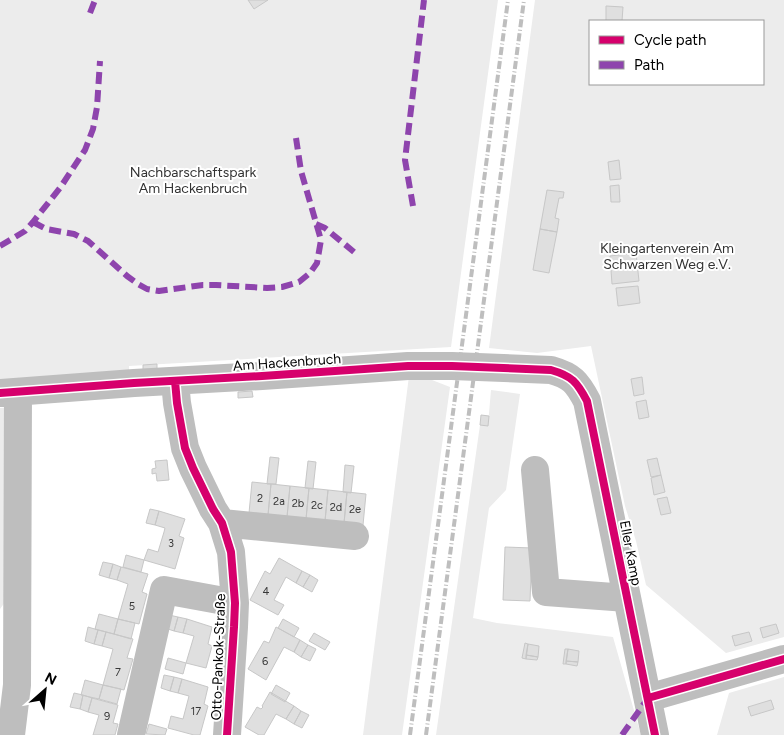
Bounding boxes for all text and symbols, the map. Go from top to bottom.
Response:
legend [589,20,764,85]
text: Cycle path [634,31,706,49]
text: Path [634,56,664,74]
park label: Nachbarschaftspark Am Hackenbruch [130,164,256,197]
park label: Kleingartenverein Am Schwarzen Weg e.V. [600,240,734,273]
street label: Am Hackenbruch [232,350,342,375]
house number: 2 [257,492,263,505]
house number: 2a [273,495,285,508]
house number: 2b [292,497,304,510]
house number: 2c [311,499,323,512]
house number: 2d [330,501,342,514]
house number: 2e [349,503,361,516]
street label: Eller Kamp [616,519,645,587]
house number: 3 [168,537,174,550]
house number: 4 [263,585,270,598]
street label: Otto-Pankok-Straße [208,593,229,721]
house number: 5 [129,600,135,613]
house number: 6 [262,655,268,668]
north arrow [20,665,70,715]
house number: 7 [115,666,121,679]
text: N [42,669,59,689]
house number: 17 [191,705,201,718]
house number: 9 [104,710,110,723]

